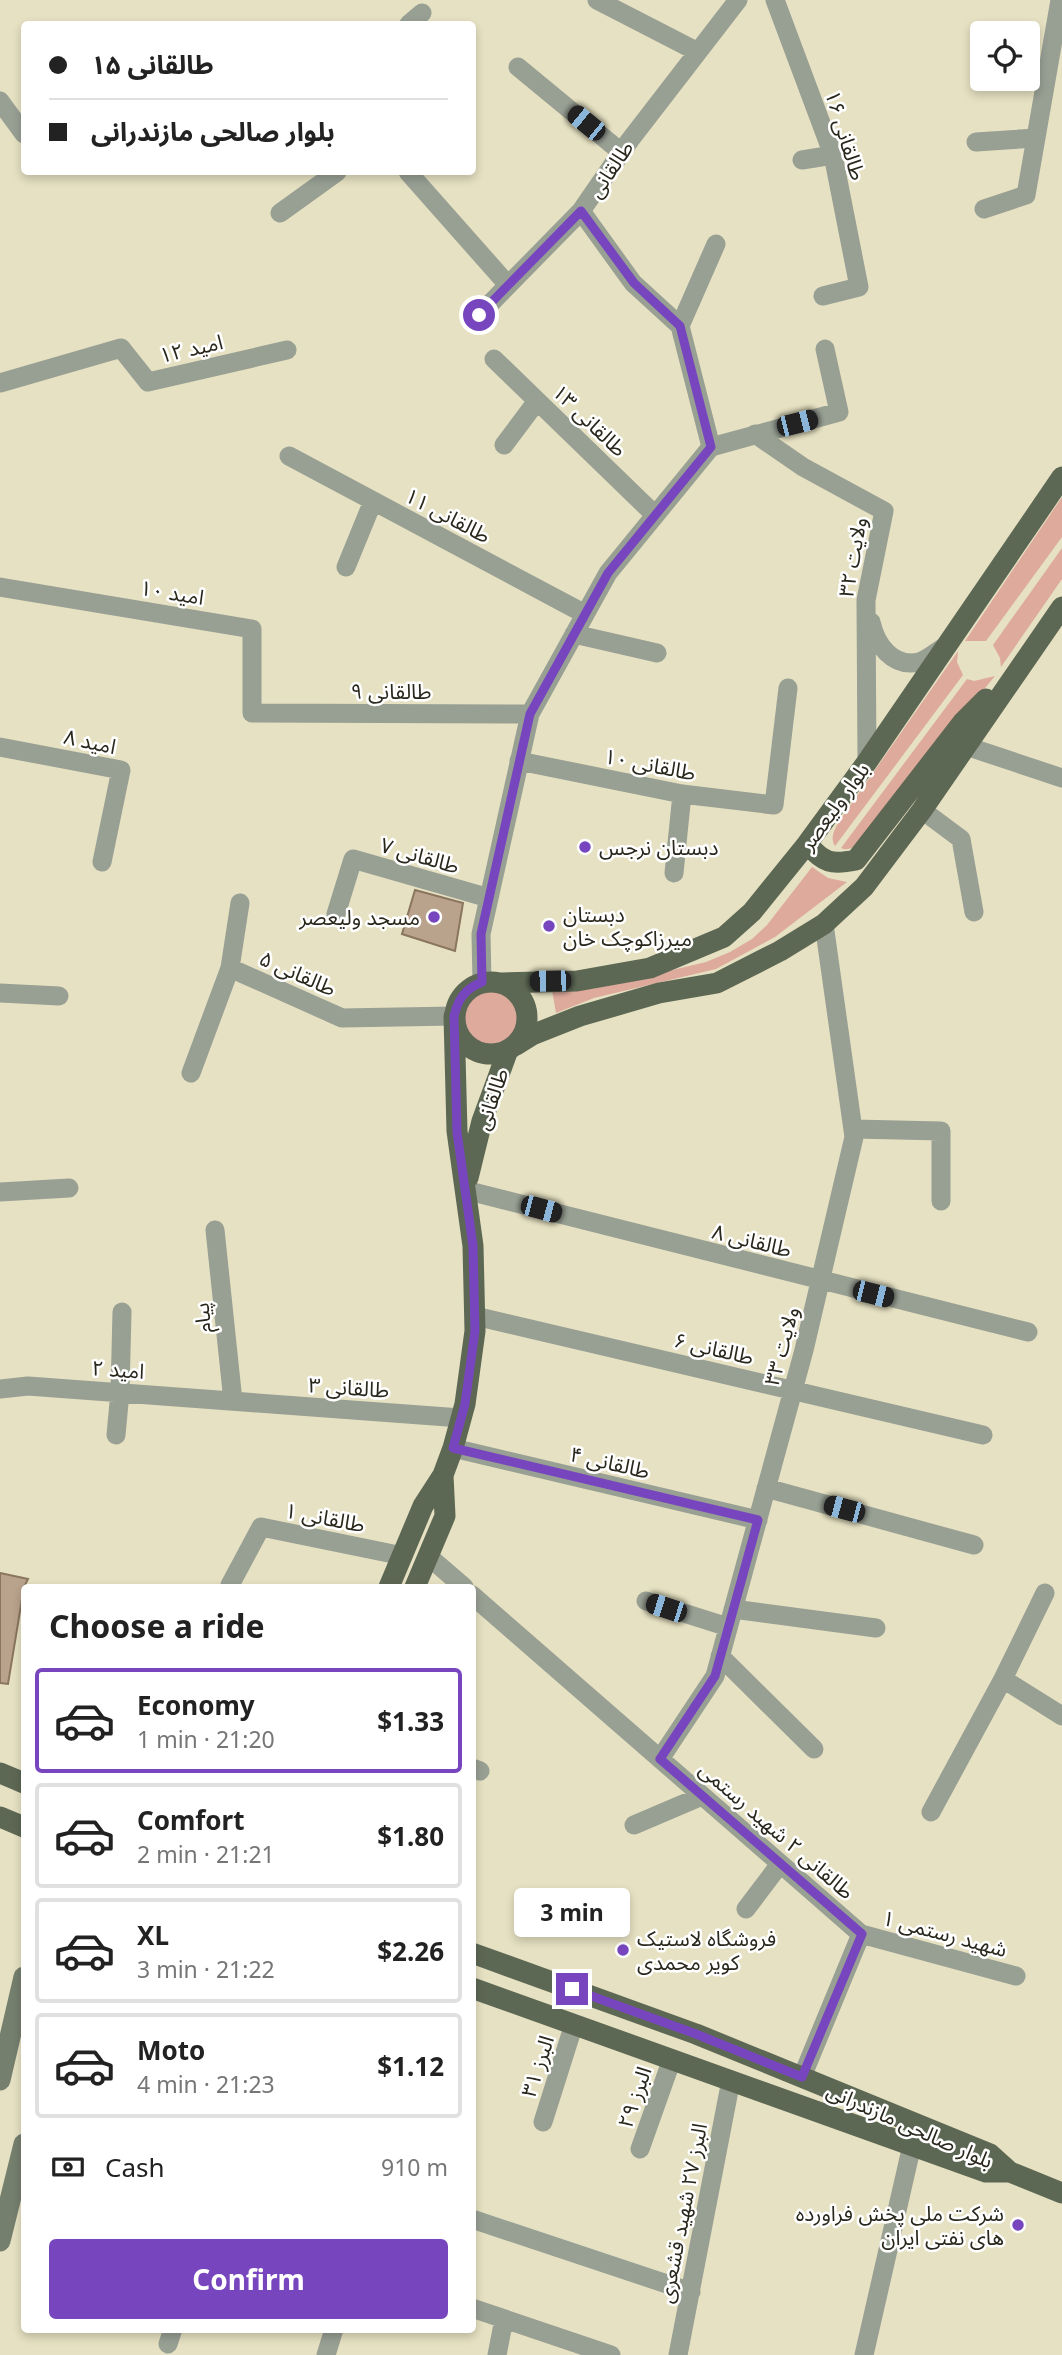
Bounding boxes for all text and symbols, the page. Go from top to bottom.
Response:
map controls [970,21,1040,91]
button: locate [970,21,1040,91]
text: طالقانی ۱۵ [91,46,214,82]
street label: طالقانی ۱۶ [819,86,873,184]
car [564,102,609,144]
text: بلوار صالحی مازندرانی [91,113,335,149]
street label: طالقانی [581,135,639,203]
route start [463,299,495,331]
street label: امید ۱۲ [156,327,226,369]
street label: طالقانی ۱۳ [547,378,633,462]
car [775,408,820,438]
street label: طالقانی ۱۱ [400,481,496,549]
street label: ولایت ۳۲ [831,515,873,599]
street label: امید ۱۰ [138,573,206,611]
street label: طالقانی ۹ [351,677,431,705]
street label: امید ۸ [61,722,119,760]
street label: طالقانی ۱۰ [602,741,698,787]
street label: بلوار ولیعصر [792,757,875,856]
street label: طالقانی ۷ [377,830,463,880]
place label: دبستان نرجس [599,833,718,861]
marker: دبستان نرجس [577,839,593,855]
place label: دبستان میرزاکوچک خان [563,900,692,952]
place label: مسجد ولیعصر [298,903,420,931]
marker: مسجد ولیعصر [426,909,442,925]
marker: دبستان میرزاکوچک خان [541,918,557,934]
street label: طالقانی ۵ [255,944,341,1002]
car [529,970,572,992]
street label: طالقانی [467,1064,515,1134]
car [518,1193,565,1225]
street label: طالقانی ۸ [709,1217,795,1263]
car [851,1279,896,1309]
street label: پیام [186,1301,220,1335]
street label: ولایت ٣۳ [757,1304,805,1388]
street label: طالقانی ۶ [671,1325,757,1371]
street label: امید ۲ [91,1353,145,1385]
street label: طالقانی ۳ [308,1370,390,1404]
street label: طالقانی ۴ [567,1439,653,1485]
car [821,1493,868,1525]
street label: طالقانی ۱ [283,1496,367,1538]
car [643,1592,690,1624]
text: Choose a ride [49,1604,265,1647]
text: Economy [137,1687,255,1723]
icon: car [53,1689,116,1752]
text: $1.33 [377,1703,444,1739]
text: 1 min · 21:20 [137,1723,275,1755]
street label: طالقانی ۲ شهید رستمی [694,1755,860,1905]
text: Comfort [137,1802,245,1838]
icon: car [53,1804,116,1867]
text: $1.80 [377,1818,444,1854]
text: 2 min · 21:21 [137,1838,275,1870]
callout: 3 min [514,1888,630,1937]
text: 3 min [540,1896,604,1928]
street label: شهید رستمی ۱ [880,1903,1010,1963]
text: XL [137,1917,169,1953]
icon: car [53,1919,116,1982]
place label: فروشگاه لاستیک کویر محمدی [637,1924,776,1976]
text: $2.26 [377,1933,444,1969]
marker: فروشگاه لاستیک کویر محمدی [615,1942,631,1958]
text: 3 min · 21:22 [137,1953,275,1985]
route end [556,1973,588,2005]
text: Moto [137,2032,205,2068]
street label: البرز ۳۱ [514,2032,560,2100]
icon: car [53,2034,116,2097]
text: $1.12 [377,2048,444,2084]
street label: البرز ۲۹ [610,2063,658,2131]
text: 4 min · 21:23 [137,2068,275,2100]
street label: بلوار صالحی مازندرانی [822,2076,998,2174]
street label: البرز ۲۷ شهید قشعری [651,2121,713,2305]
icon: cash [49,2148,87,2186]
text: Cash [105,2149,165,2185]
text: 910 m [381,2151,448,2183]
place label: شرکت ملی پخش فراورده های نفتی ایران [796,2199,1004,2251]
marker: شرکت ملی پخش فراورده های نفتی ایران [1010,2217,1026,2233]
button: Confirm [49,2239,448,2319]

